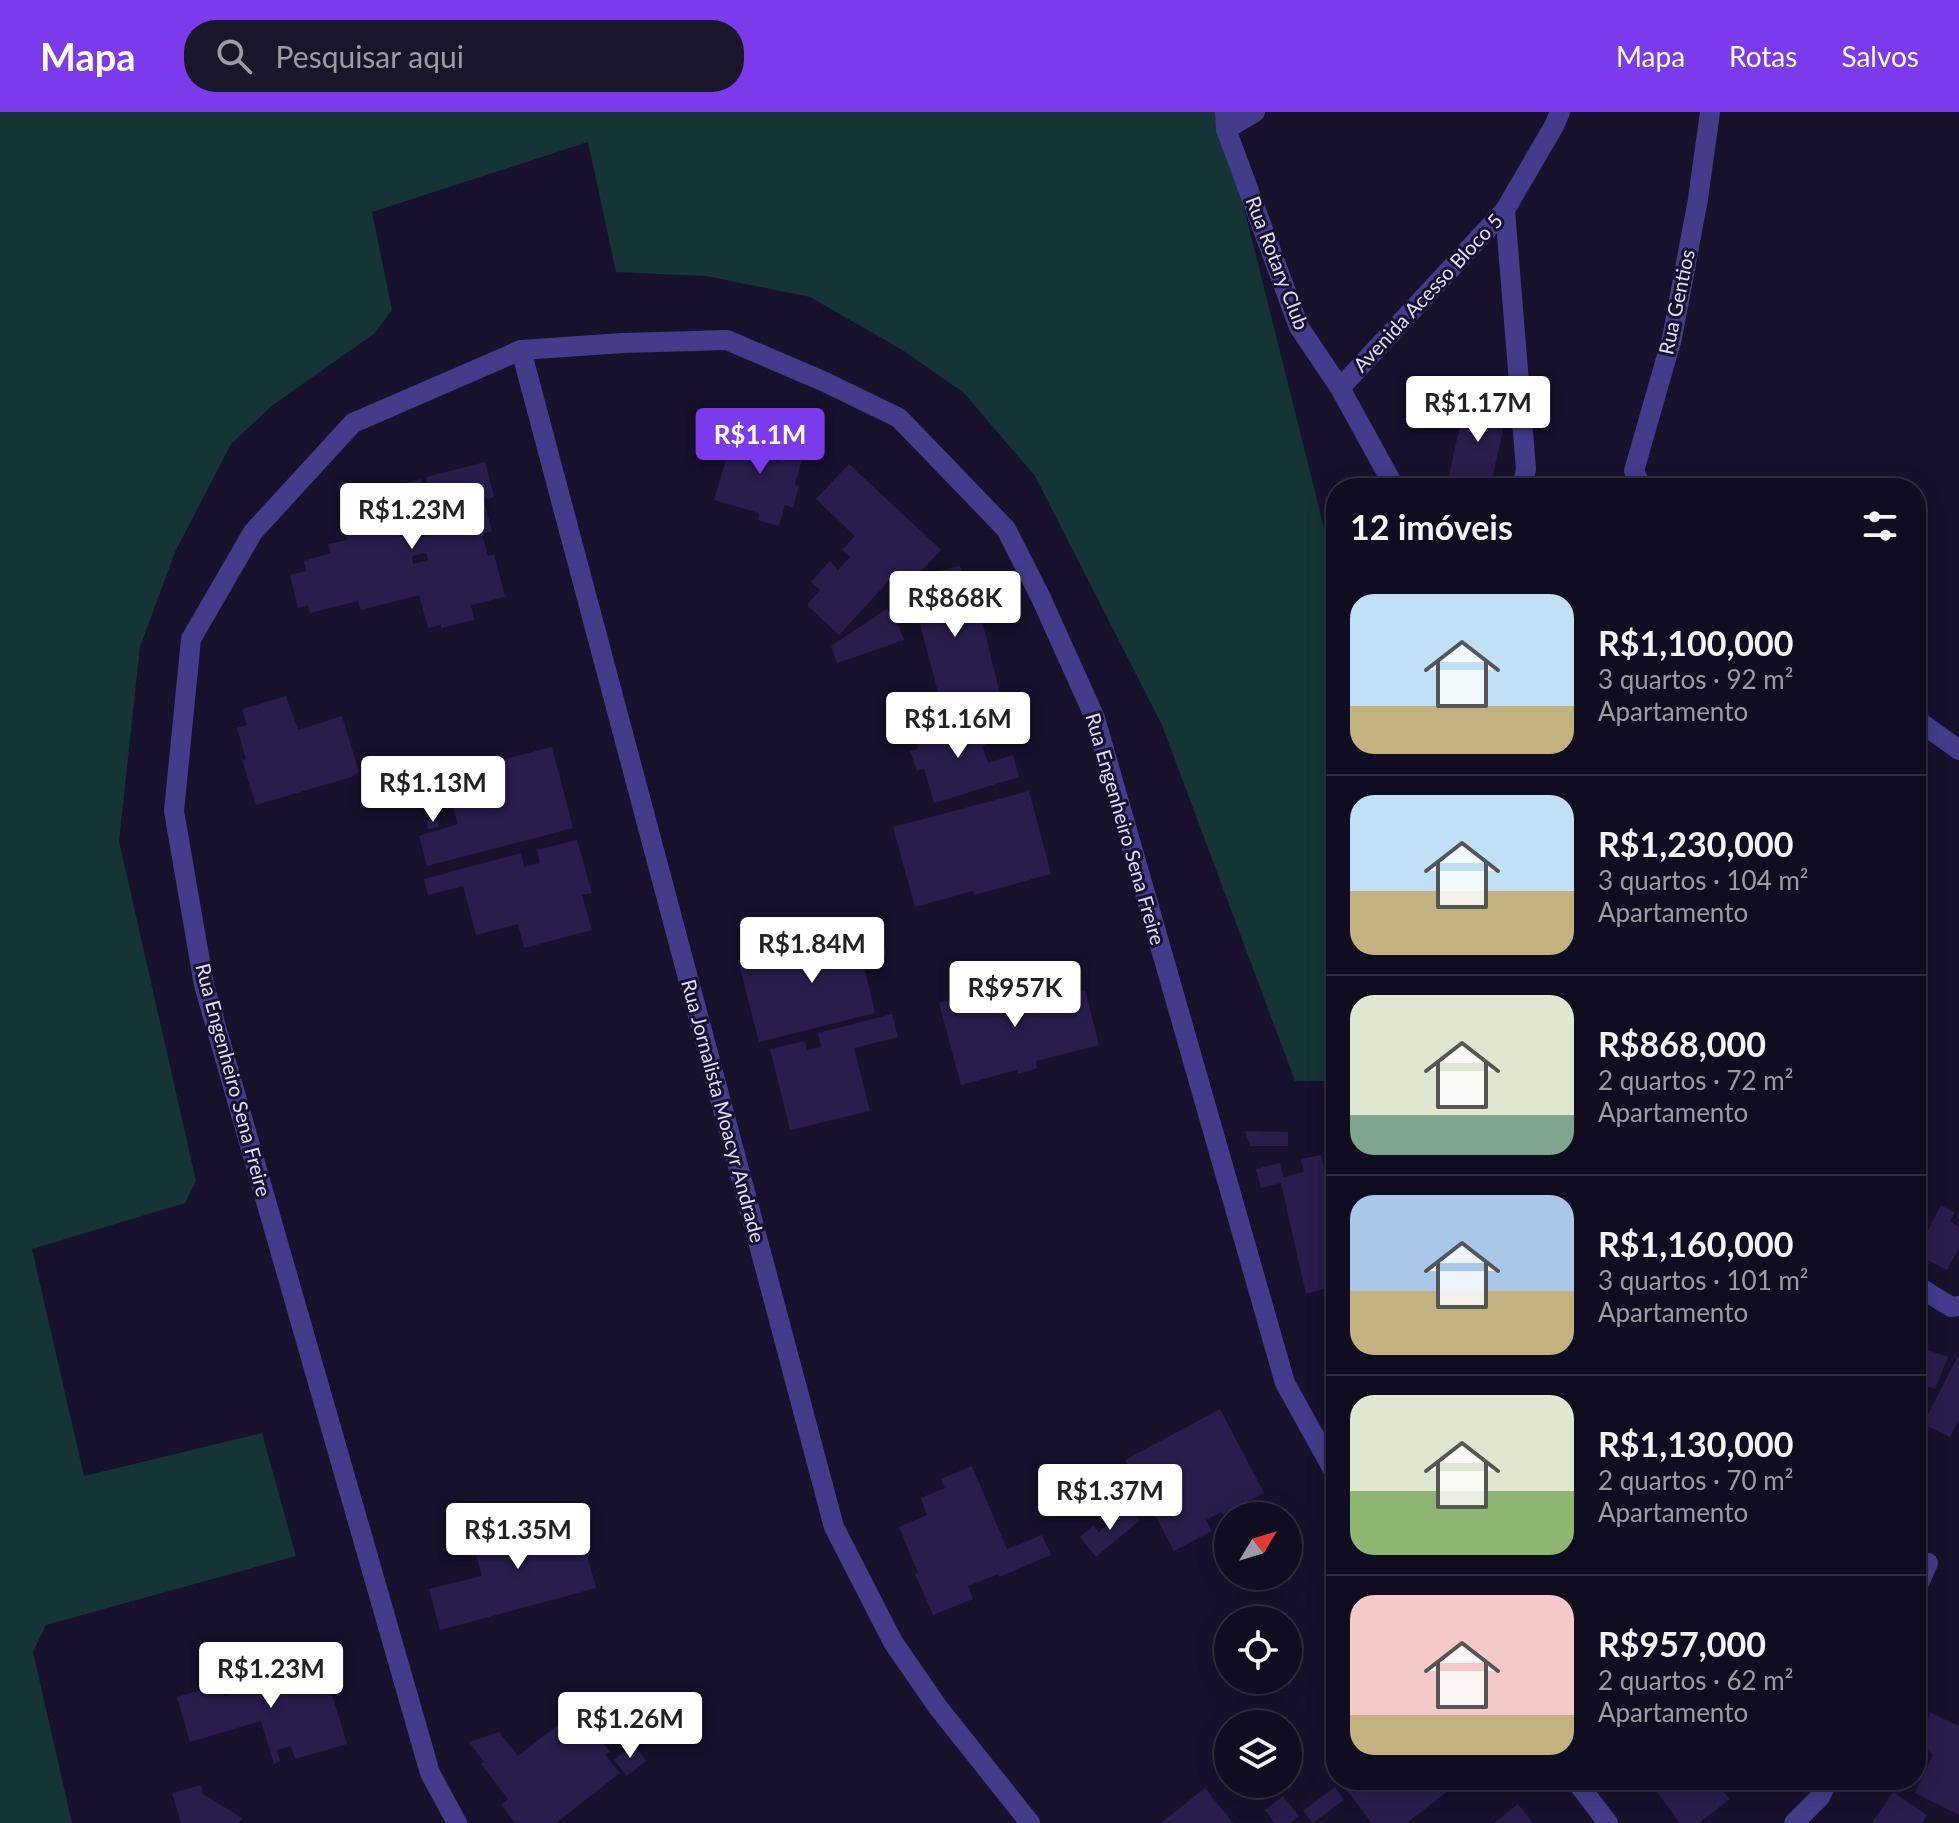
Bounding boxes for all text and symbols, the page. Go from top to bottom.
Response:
search box [184,20,744,92]
text: Mapa [40,33,136,79]
icon: search [212,34,256,78]
text: Pesquisar aqui [276,38,464,74]
text: Mapa [1616,39,1685,73]
text: Rotas [1729,39,1797,73]
text: Salvos [1841,39,1919,73]
street label: Rua Rotary Club [1241,192,1314,333]
street label: Avenida Acesso Bloco 5 [1348,208,1507,377]
street label: Rua Gentios [1653,247,1699,356]
pin: R$1.17M [1404,376,1552,444]
text: R$1.17M [1424,386,1532,418]
pin: R$1.1M [695,408,825,476]
text: R$1.1M [714,418,806,450]
pin: R$1.23M [338,483,486,551]
text: R$1.23M [358,493,466,525]
icon: filters [1858,504,1902,548]
text: 12 imóveis [1350,506,1513,547]
pin: R$868K [890,571,1020,639]
text: R$868K [908,581,1002,613]
text: R$1,100,000 [1598,622,1794,663]
icon: home [1414,626,1510,722]
text: 3 quartos · 92 m² [1598,663,1793,695]
pin: R$1.16M [884,692,1032,760]
text: Apartamento [1598,695,1748,727]
text: R$1.16M [904,702,1012,734]
street label: Rua Engenheiro Sena Freire [1081,710,1171,948]
pin: R$1.13M [359,756,507,824]
text: R$1.13M [379,766,487,798]
text: R$1,230,000 [1598,823,1794,864]
icon: home [1414,827,1510,923]
text: 3 quartos · 104 m² [1598,864,1808,896]
text: Apartamento [1598,896,1748,928]
pin: R$1.84M [738,917,886,985]
text: R$1.84M [758,927,866,959]
street label: Rua Engenheiro Sena Freire [191,961,277,1199]
pin: R$957K [950,961,1080,1029]
text: R$957K [968,971,1062,1003]
street label: Rua Jornalista Moacyr Andrade [677,977,771,1245]
text: R$868,000 [1598,1023,1766,1064]
icon: home [1414,1027,1510,1123]
text: 2 quartos · 72 m² [1598,1064,1793,1096]
text: Apartamento [1598,1096,1748,1128]
text: R$1,160,000 [1598,1223,1794,1264]
icon: home [1414,1227,1510,1323]
text: 3 quartos · 101 m² [1598,1264,1808,1296]
text: Apartamento [1598,1296,1748,1328]
text: R$1,130,000 [1598,1423,1794,1464]
icon: home [1414,1427,1510,1523]
pin: R$1.37M [1036,1464,1184,1532]
text: 2 quartos · 70 m² [1598,1464,1793,1496]
text: R$1.37M [1056,1474,1164,1506]
text: Apartamento [1598,1496,1748,1528]
north arrow [1214,1502,1302,1590]
map controls [1214,1502,1302,1798]
pin: R$1.35M [444,1503,592,1571]
text: R$1.35M [464,1513,572,1545]
button: locate [1214,1606,1302,1694]
text: R$957,000 [1598,1623,1766,1664]
icon: home [1414,1627,1510,1723]
pin: R$1.23M [197,1642,345,1710]
text: R$1.23M [217,1652,325,1684]
text: 2 quartos · 62 m² [1598,1664,1793,1696]
pin: R$1.26M [556,1692,704,1760]
text: Apartamento [1598,1696,1748,1728]
text: R$1.26M [576,1702,684,1734]
button: layers [1214,1710,1302,1798]

